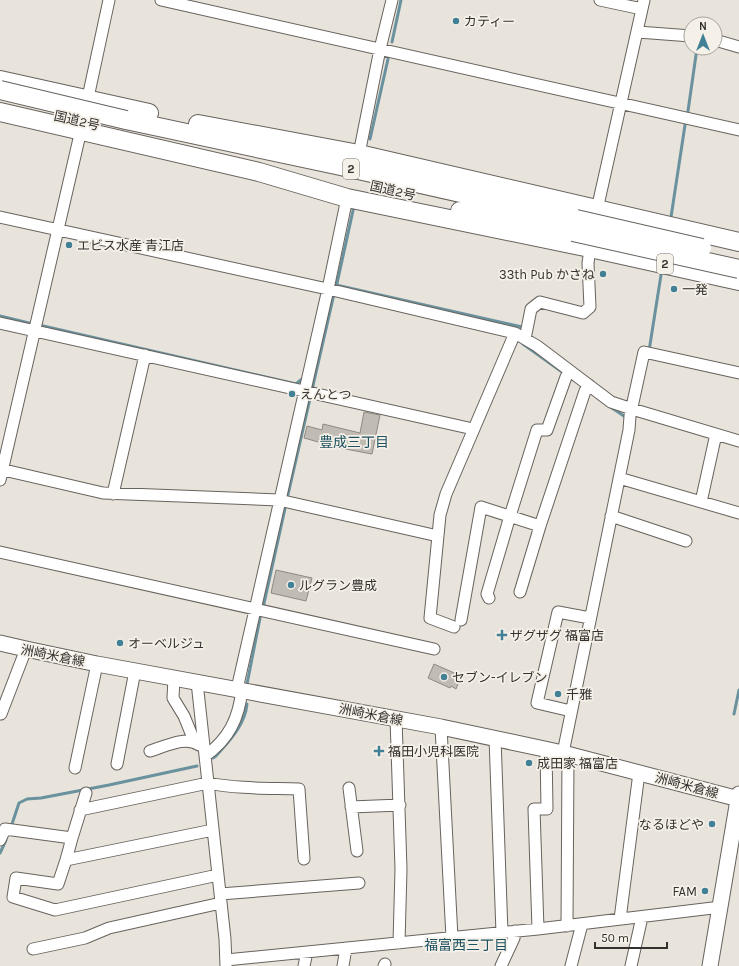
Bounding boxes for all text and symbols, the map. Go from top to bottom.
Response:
place label: カティー [464,14,515,29]
marker: カティー [451,16,461,26]
north arrow [683,16,723,56]
text: N [699,20,707,33]
street label: 国道2号 [53,108,101,133]
road number: 2 [343,159,359,179]
street label: 国道2号 [369,178,417,203]
place label: エビス水産 青江店 [77,238,184,253]
marker: エビス水産 青江店 [64,240,74,250]
road number: 2 [657,254,673,274]
place label: 33th Pub かさね [499,267,595,282]
marker: 33th Pub かさね [598,269,608,279]
place label: 一発 [682,282,708,297]
marker: 一発 [669,284,679,294]
place label: えんとつ [300,387,351,402]
marker: えんとつ [287,389,297,399]
district label: 豊成三丁目 [319,434,389,451]
place label: ルグラン豊成 [299,578,377,593]
marker: ルグラン豊成 [286,580,296,590]
place label: ザグザグ 福富店 [510,628,604,643]
marker: ザグザグ 福富店 [497,630,507,640]
place label: オーベルジュ [128,636,205,651]
marker: オーベルジュ [115,638,125,648]
street label: 洲崎米倉線 [20,642,86,669]
place label: セブン-イレブン [452,670,548,685]
marker: セブン-イレブン [439,672,449,682]
place label: 千雅 [566,687,592,702]
marker: 千雅 [553,689,563,699]
street label: 洲崎米倉線 [338,701,404,728]
place label: 福田小児科医院 [388,744,479,759]
marker: 福田小児科医院 [373,745,385,757]
place label: 成田家 福富店 [537,756,618,771]
marker: 成田家 福富店 [524,758,534,768]
street label: 洲崎米倉線 [654,770,720,801]
place label: なるほどや [639,817,704,832]
marker: なるほどや [707,819,717,829]
place label: FAM [672,884,697,899]
marker: FAM [700,886,710,896]
scale bar [595,924,667,950]
text: 50 m [601,931,629,945]
district label: 福富西三丁目 [424,937,508,954]

